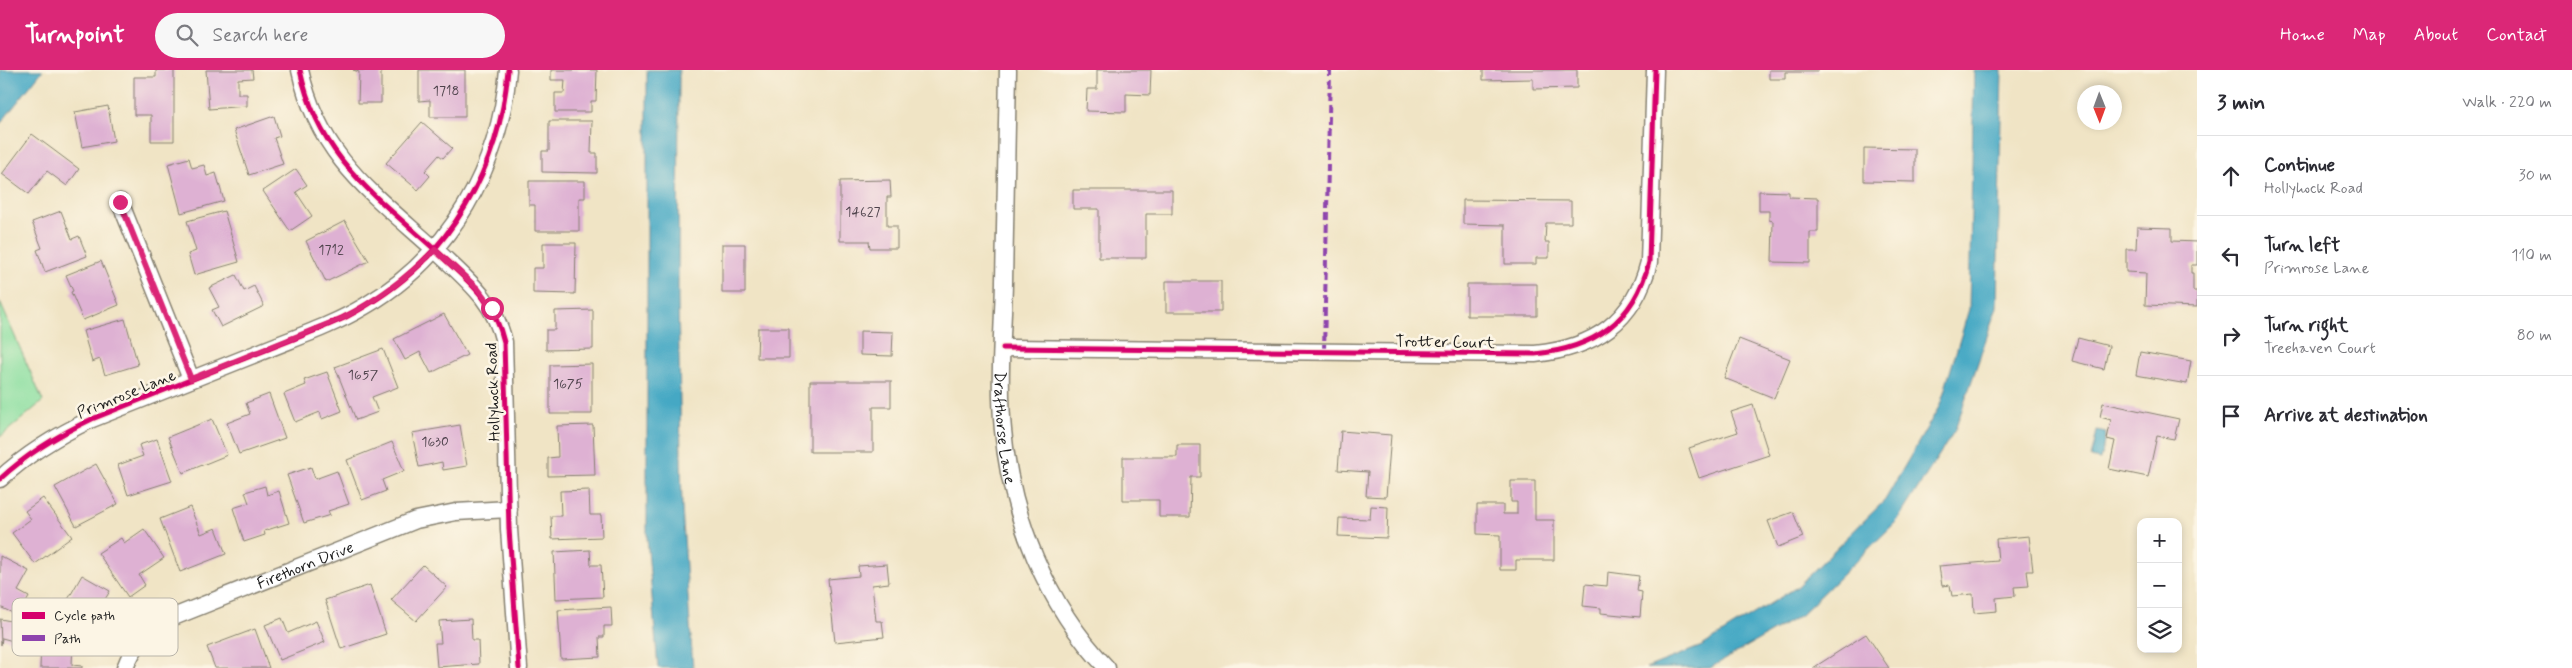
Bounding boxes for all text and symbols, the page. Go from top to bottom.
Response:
search box [155,13,505,58]
text: Turnpoint [25,20,125,51]
icon: search [173,21,201,49]
text: Search here [213,23,308,48]
text: Home [2280,23,2325,47]
text: Map [2353,23,2386,47]
text: About [2414,23,2458,47]
text: Contact [2486,23,2547,47]
house number: 1718 [433,82,459,100]
north arrow [2077,85,2122,130]
text: 3 min [2217,89,2265,117]
text: Walk · 220 m [2462,92,2552,113]
text: Continue [2264,153,2335,178]
icon: ahead [2217,162,2245,190]
text: 30 m [2519,165,2552,186]
text: Hollyhock Road [2264,178,2363,199]
route end [109,191,132,214]
house number: 14627 [845,203,881,221]
text: Turn left [2264,233,2340,258]
house number: 1712 [318,241,344,259]
icon: left [2217,242,2245,270]
text: 110 m [2511,245,2552,266]
text: Primrose Lane [2264,258,2369,279]
route start [481,297,504,320]
text: Turn right [2264,313,2348,338]
icon: right [2217,322,2245,350]
text: 80 m [2517,325,2552,346]
street label: Trotter Court [1395,331,1495,354]
text: Treehaven Court [2264,338,2376,359]
street label: Hollyhock Road [481,342,506,442]
street label: Primrose Lane [74,365,180,424]
house number: 1657 [348,366,379,384]
street label: Drafthorse Lane [989,371,1020,486]
house number: 1675 [553,375,583,393]
icon: arrive [2217,402,2245,430]
text: Arrive at destination [2264,403,2428,428]
house number: 1630 [421,433,449,451]
map controls [2137,518,2182,653]
button: + [2137,518,2182,563]
street label: Firethorn Drive [254,537,357,595]
button: − [2137,563,2182,608]
legend [12,598,178,656]
text: Cycle path [54,607,115,625]
button: layers [2137,608,2182,653]
text: Path [54,630,81,648]

